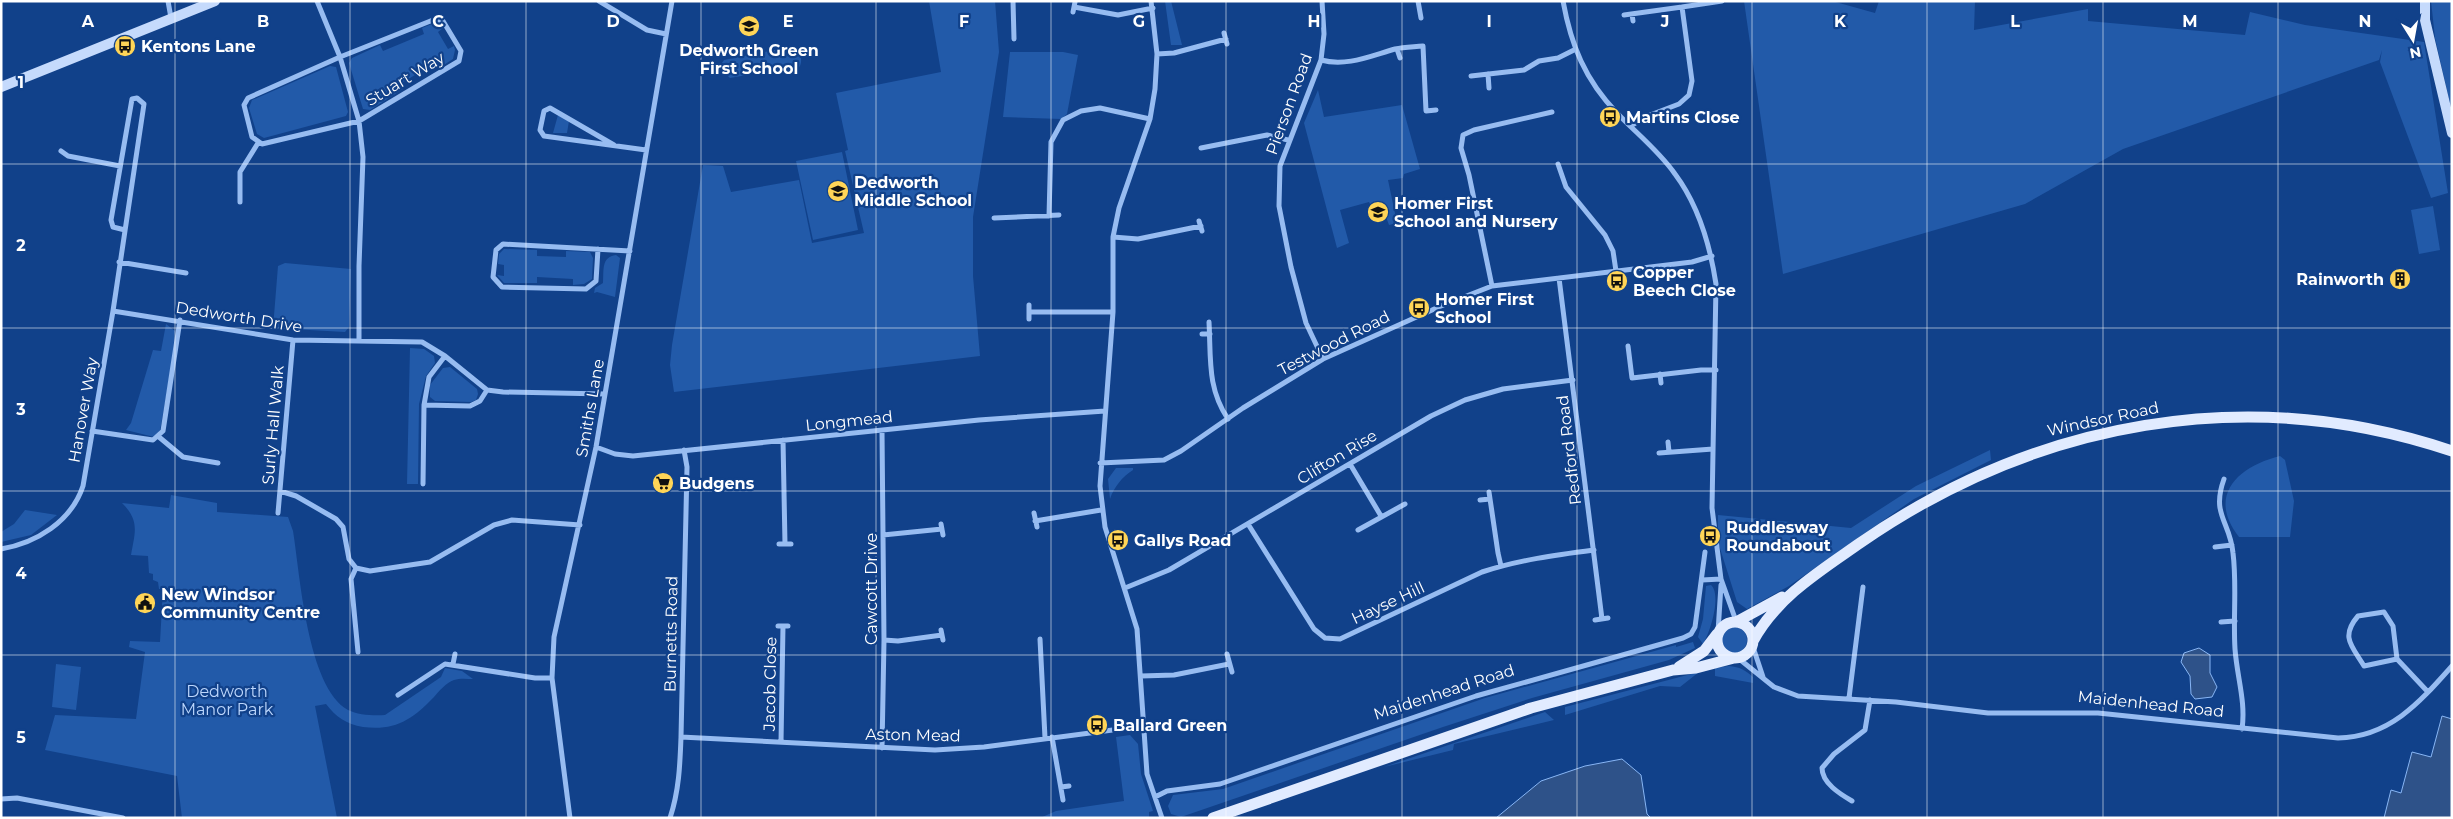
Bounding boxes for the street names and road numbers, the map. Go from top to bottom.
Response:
street label: Stuart Way [362,48,448,110]
street label: Pierson Road [1262,51,1316,157]
street label: Dedworth Drive [174,298,304,336]
street label: Testwood Road [1275,307,1393,379]
street label: Hanover Way [64,356,102,464]
street label: Smiths Lane [572,357,608,459]
street label: Surly Hall Walk [258,364,288,485]
street label: Redford Road [1553,394,1585,506]
street label: Windsor Road [2045,398,2161,440]
street label: Longmead [804,407,894,435]
street label: Clifton Rise [1294,426,1380,488]
street label: Cawcott Drive [862,533,881,645]
street label: Burnetts Road [660,576,682,692]
street label: Hayse Hill [1349,578,1427,628]
street label: Jacob Close [760,637,780,732]
street label: Maidenhead Road [1371,660,1517,724]
street label: Maidenhead Road [2077,687,2225,721]
street label: Aston Mead [865,725,961,745]

